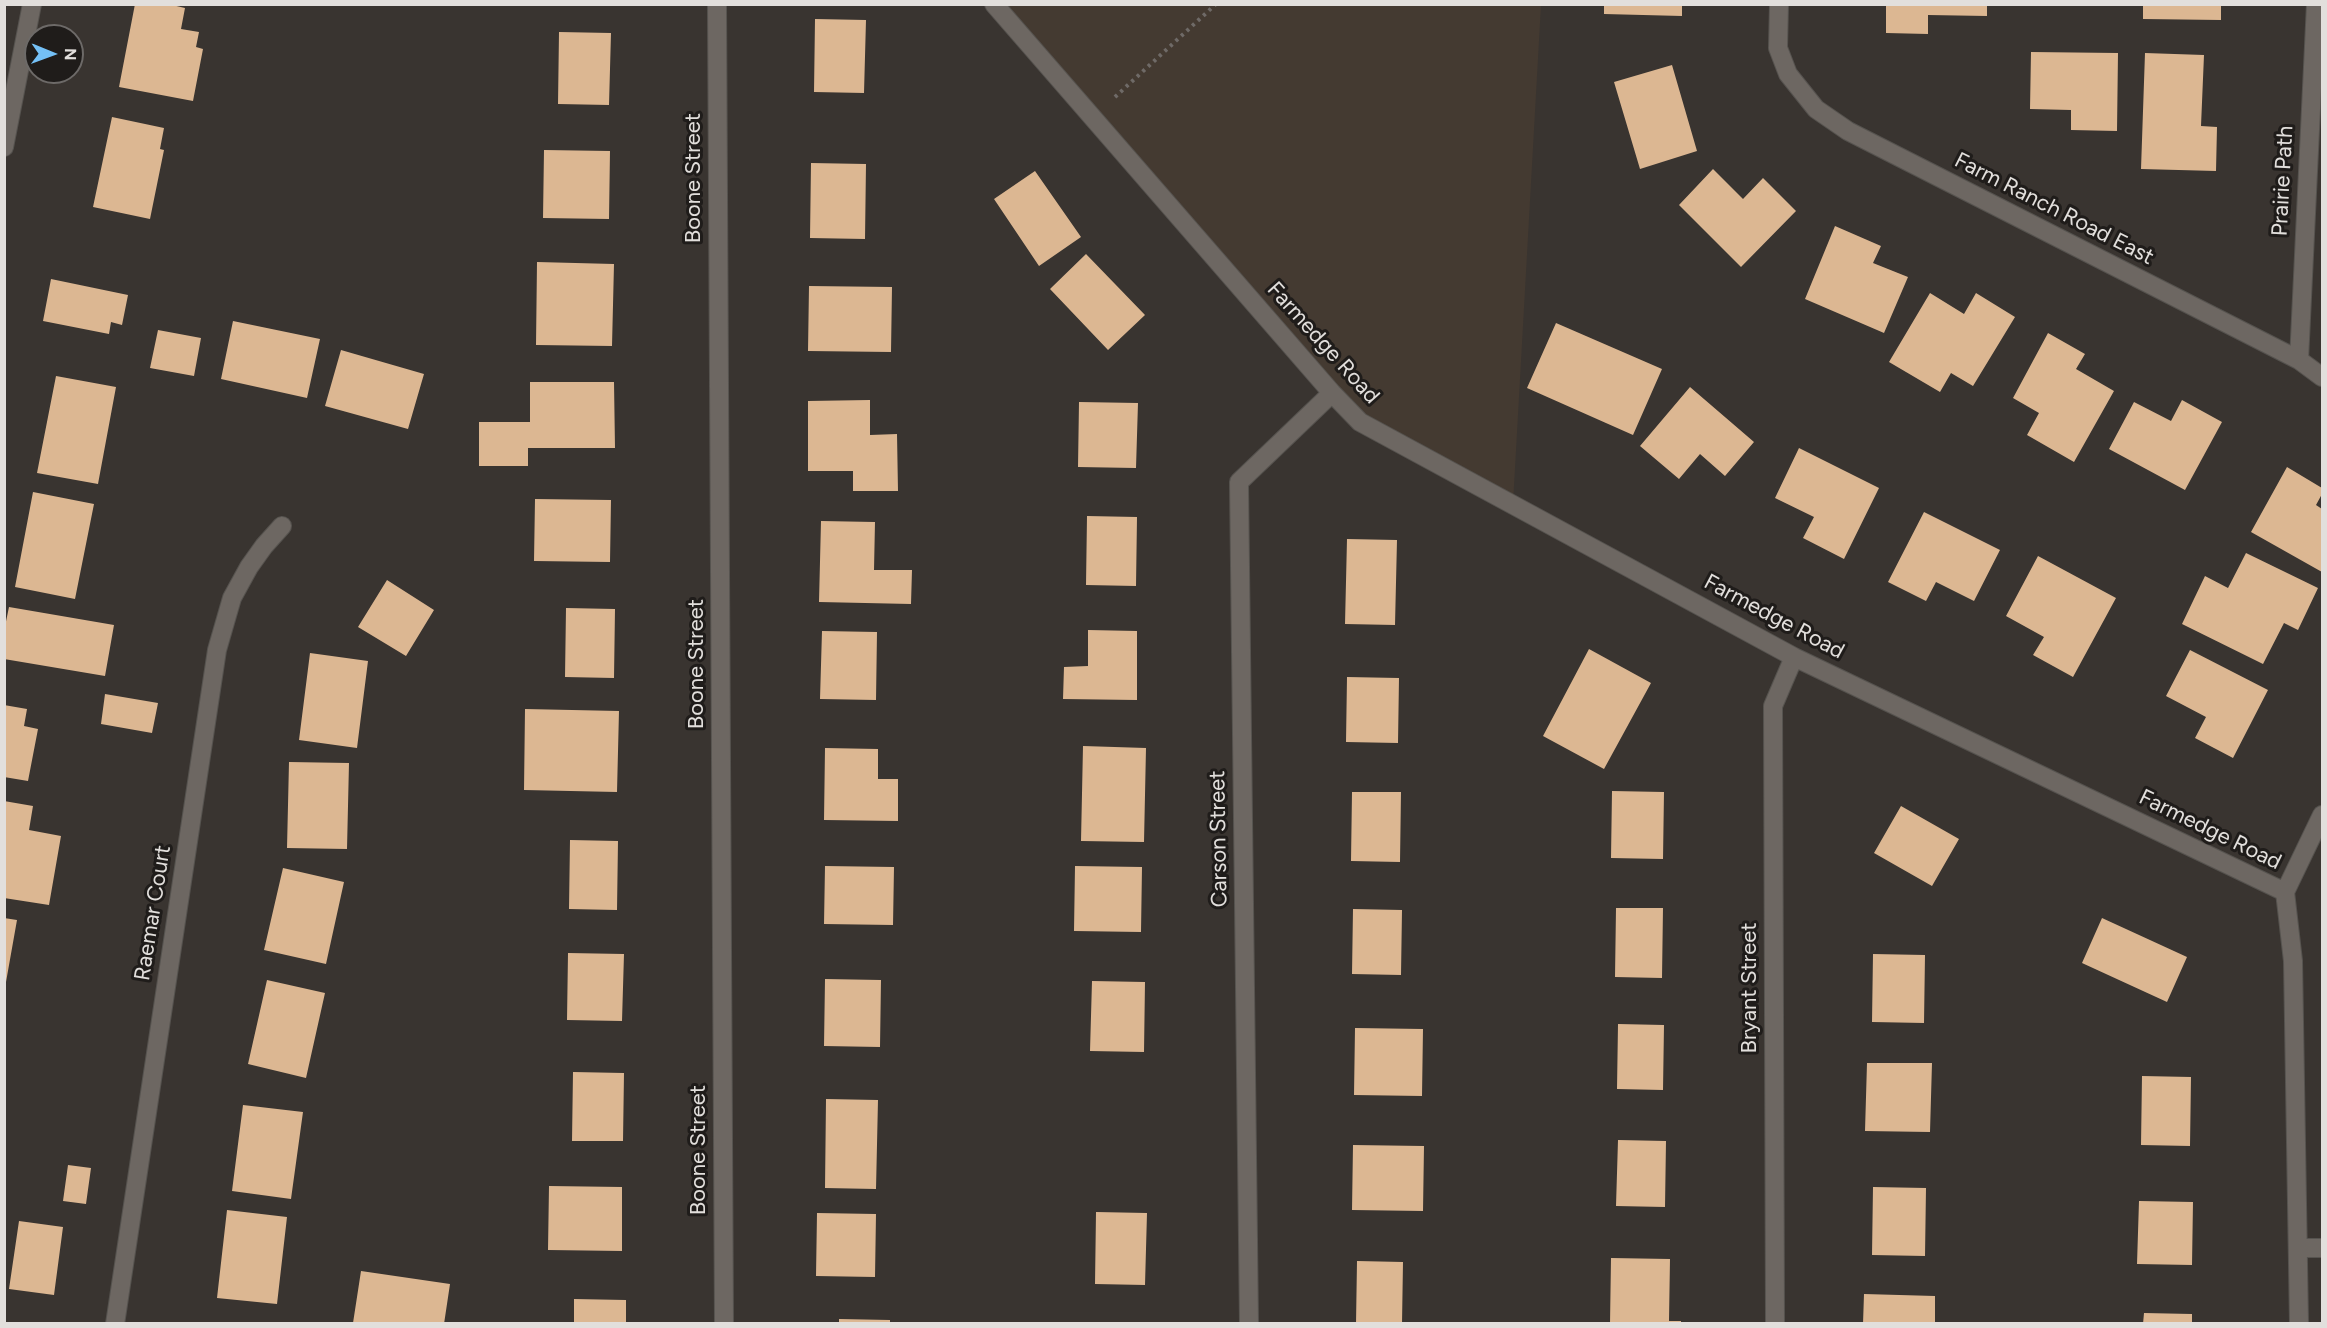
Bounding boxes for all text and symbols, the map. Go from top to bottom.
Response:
north arrow [24,24,84,84]
text: N [61,48,80,61]
street label: Boone Street [681,113,707,243]
street label: Prairie Path [2267,125,2299,237]
street label: Farm Ranch Road East [1950,147,2158,271]
street label: Farmedge Road [1261,277,1385,409]
street label: Farmedge Road [1699,569,1849,665]
street label: Boone Street [684,599,710,729]
street label: Carson Street [1205,770,1233,908]
street label: Farmedge Road [2135,784,2285,876]
street label: Raemar Court [129,844,177,982]
street label: Bryant Street [1737,922,1763,1054]
street label: Boone Street [686,1085,712,1215]

